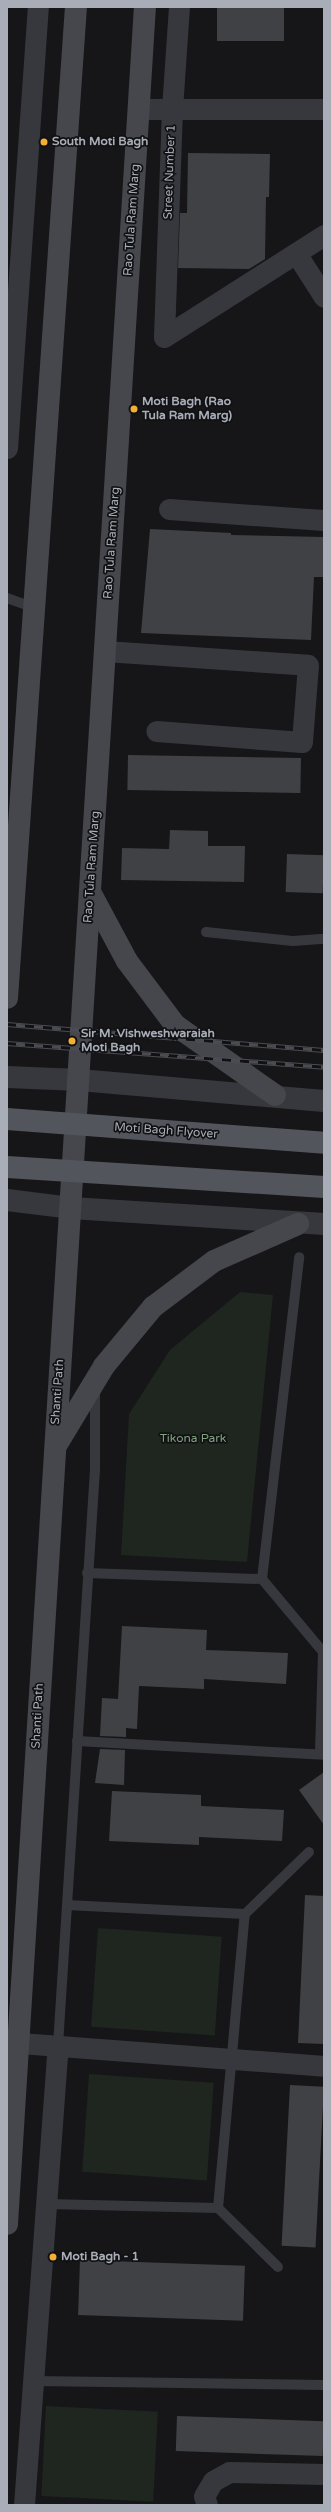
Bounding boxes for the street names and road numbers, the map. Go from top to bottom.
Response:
street label: Street Number 1 [161,124,179,220]
street label: Rao Tula Ram Marg [121,164,143,276]
street label: Rao Tula Ram Marg [101,487,123,599]
street label: Rao Tula Ram Marg [81,811,103,923]
street label: Moti Bagh Flyover [114,1120,218,1142]
street label: Shanti Path [49,1359,67,1425]
street label: Shanti Path [29,1683,47,1749]

